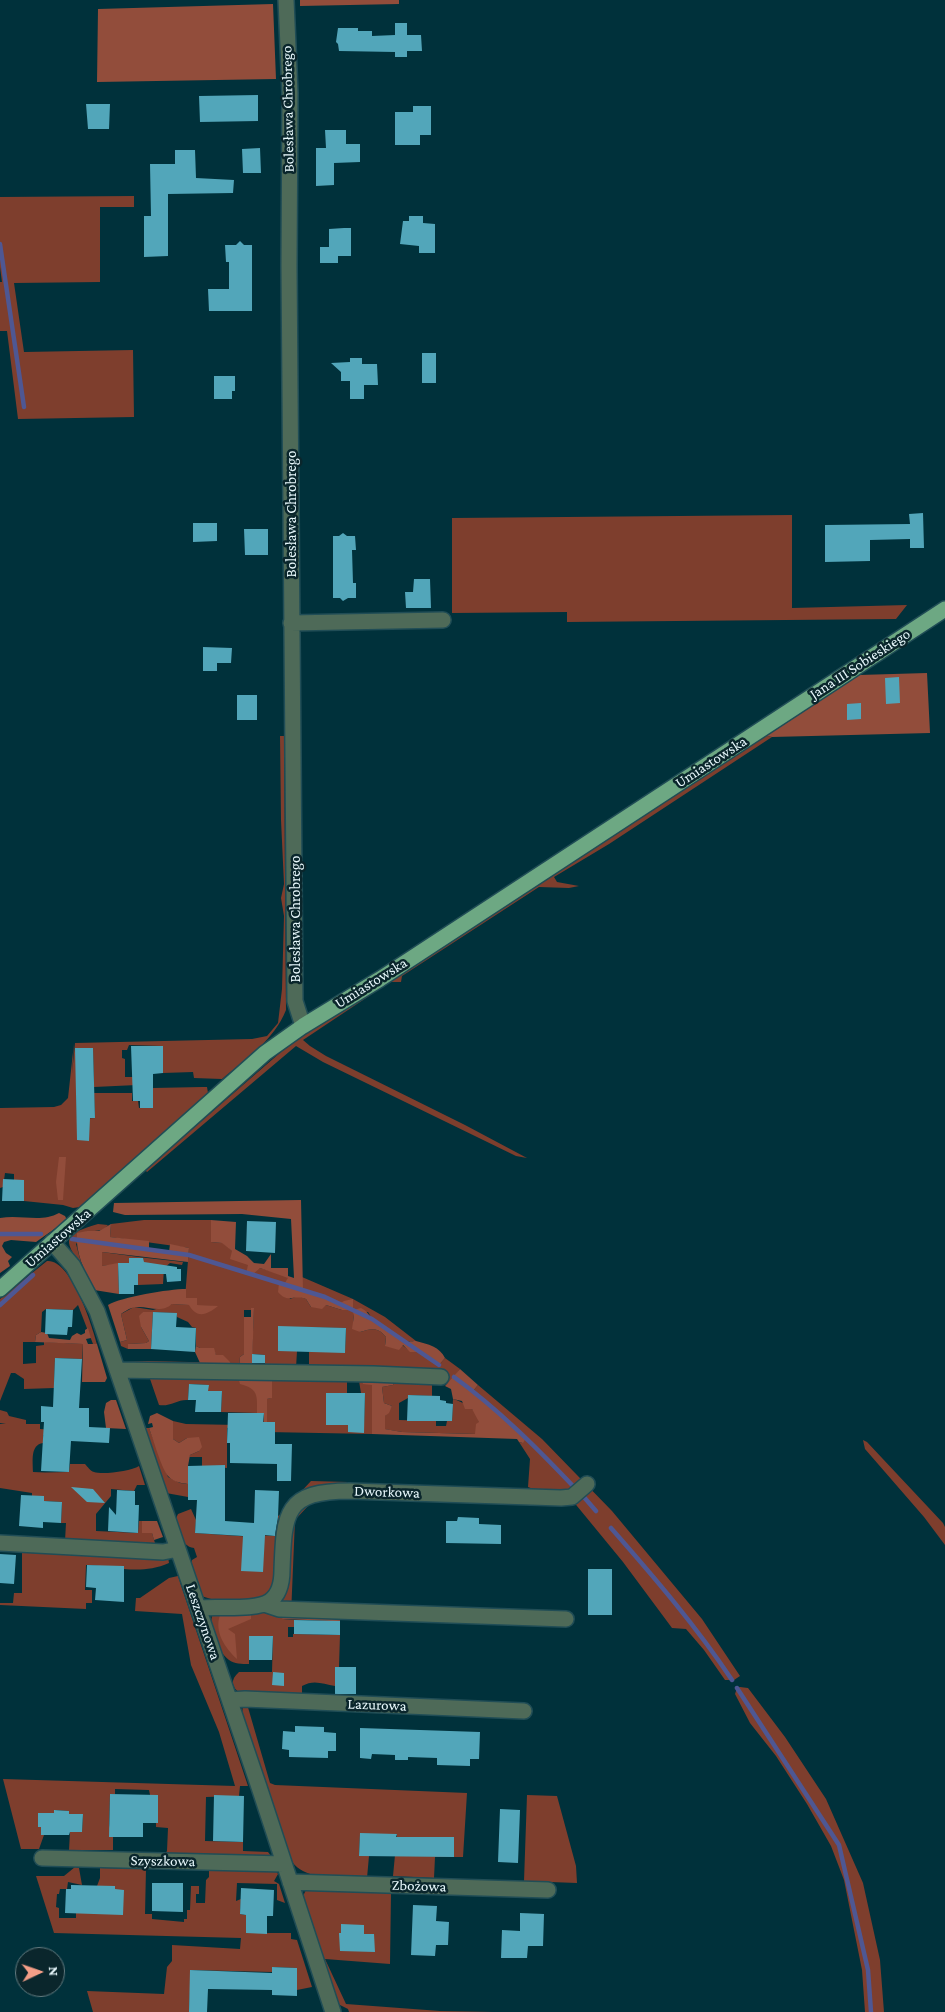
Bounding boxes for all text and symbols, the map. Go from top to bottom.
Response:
street label: Bolesława Chrobrego [278,45,298,173]
street label: Bolesława Chrobrego [282,451,300,577]
street label: Jana III Sobieskiego [806,625,914,703]
street label: Umiastowska [672,732,750,792]
street label: Bolesława Chrobrego [286,856,304,982]
street label: Umiastowska [332,954,410,1012]
street label: Umiastowska [21,1204,95,1272]
street label: Dworkowa [354,1482,420,1502]
street label: Leszczynowa [182,1582,224,1662]
street label: Lazurowa [347,1695,407,1715]
street label: Szyszkowa [130,1851,196,1871]
street label: Zbożowa [391,1876,447,1896]
north arrow [15,1947,65,1997]
text: N [46,1966,62,1976]

